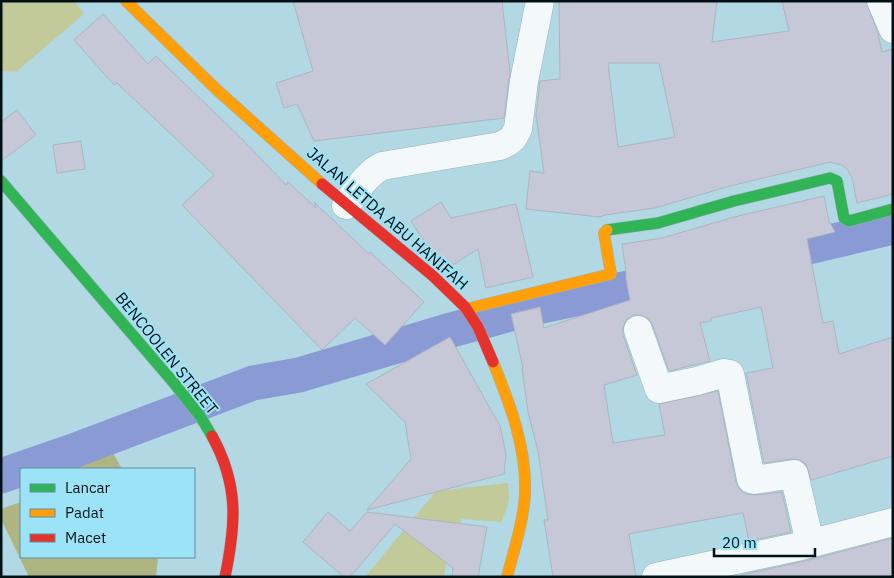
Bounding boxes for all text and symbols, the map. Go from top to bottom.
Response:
street label: JALAN LETDA ABU HANIFAH [303,142,473,294]
street label: BENCOOLEN STREET [111,288,223,418]
legend [20,468,195,558]
text: Lancar [65,478,111,497]
text: Padat [65,503,104,522]
scale bar [714,526,815,558]
text: Macet [65,528,106,547]
text: 20 m [722,533,757,552]

